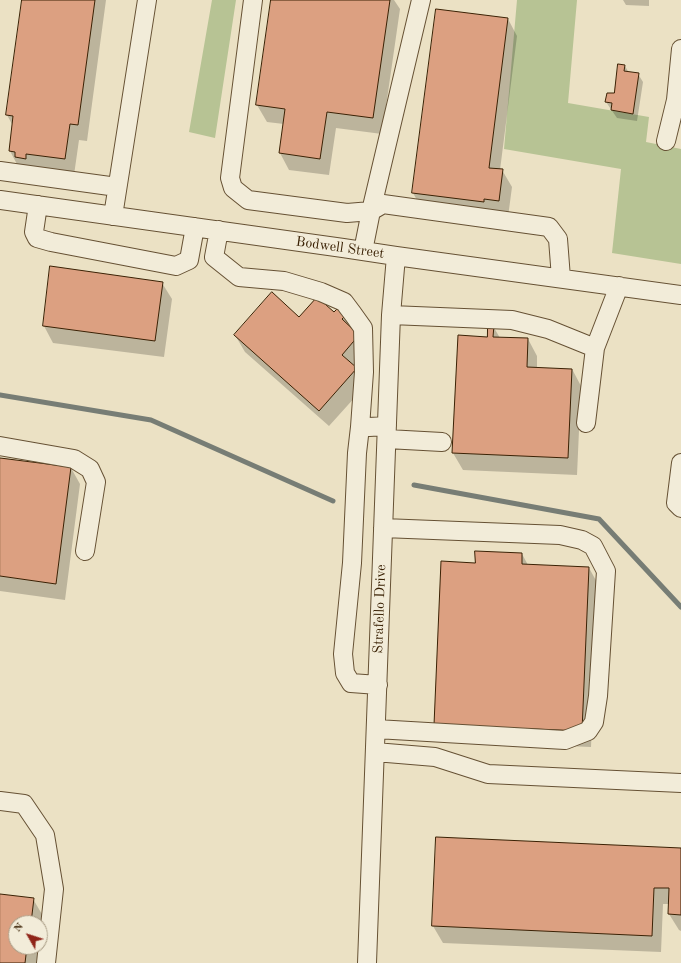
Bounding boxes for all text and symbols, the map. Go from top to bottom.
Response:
street label: Bodwell Street [295,233,385,263]
street label: Strafello Drive [370,564,390,654]
north arrow [8,915,48,955]
text: N [12,921,26,934]

